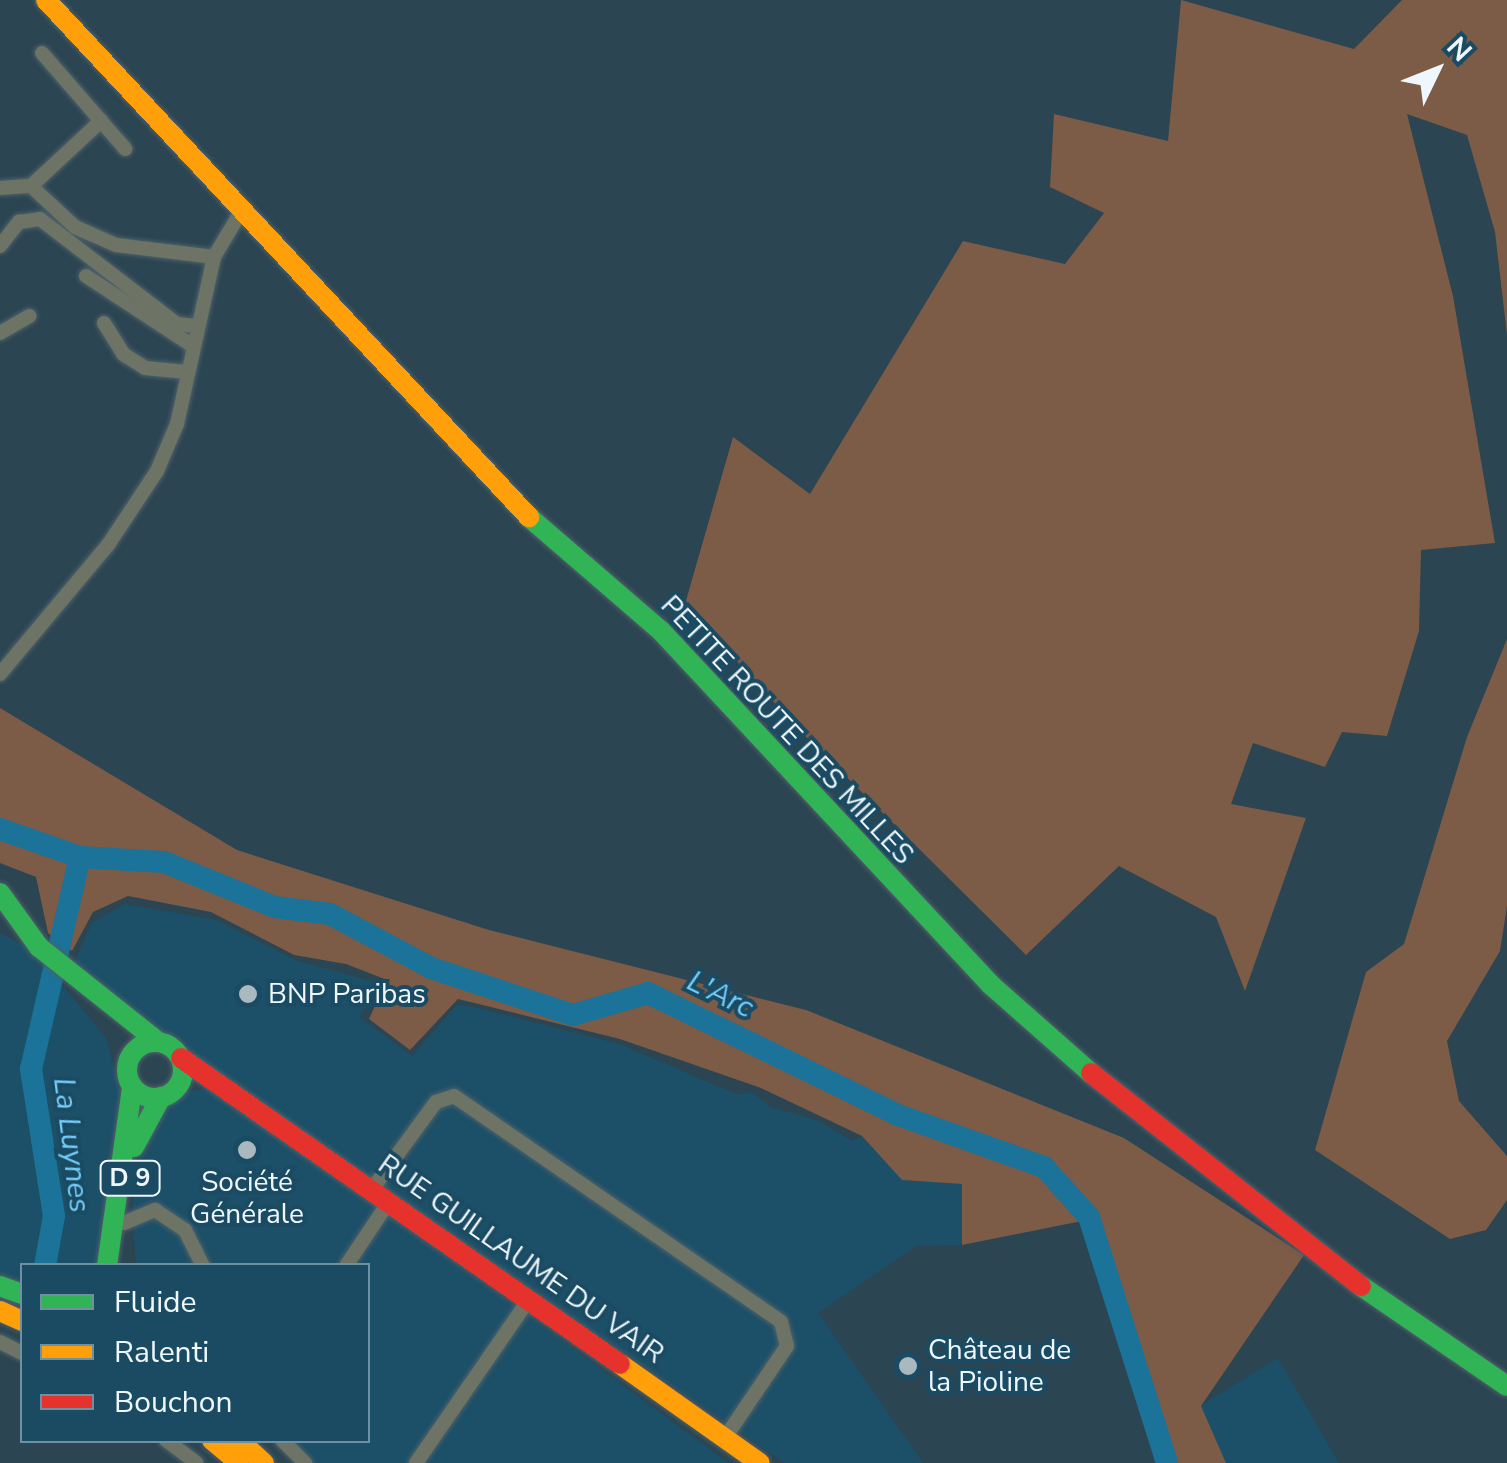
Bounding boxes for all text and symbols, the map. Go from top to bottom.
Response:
north arrow [1387,20,1487,120]
text: N [1438,29,1480,70]
street label: PETITE ROUTE DES MILLES [654,589,920,871]
water label: L'Arc [681,964,759,1026]
place label: BNP Paribas [268,977,426,1011]
marker: BNP Paribas [237,983,259,1005]
water label: La Luynes [45,1076,97,1214]
marker: Société Générale [236,1139,258,1161]
street label: RUE GUILLAUME DU VAIR [372,1147,670,1371]
road number: D 9 [98,1158,162,1198]
place label: Société Générale [190,1165,304,1231]
legend [20,1263,370,1443]
text: Fluide [114,1282,197,1323]
text: Ralenti [114,1332,209,1373]
place label: Château de la Pioline [928,1333,1071,1399]
marker: Château de la Pioline [897,1355,919,1377]
text: Bouchon [114,1382,232,1423]

